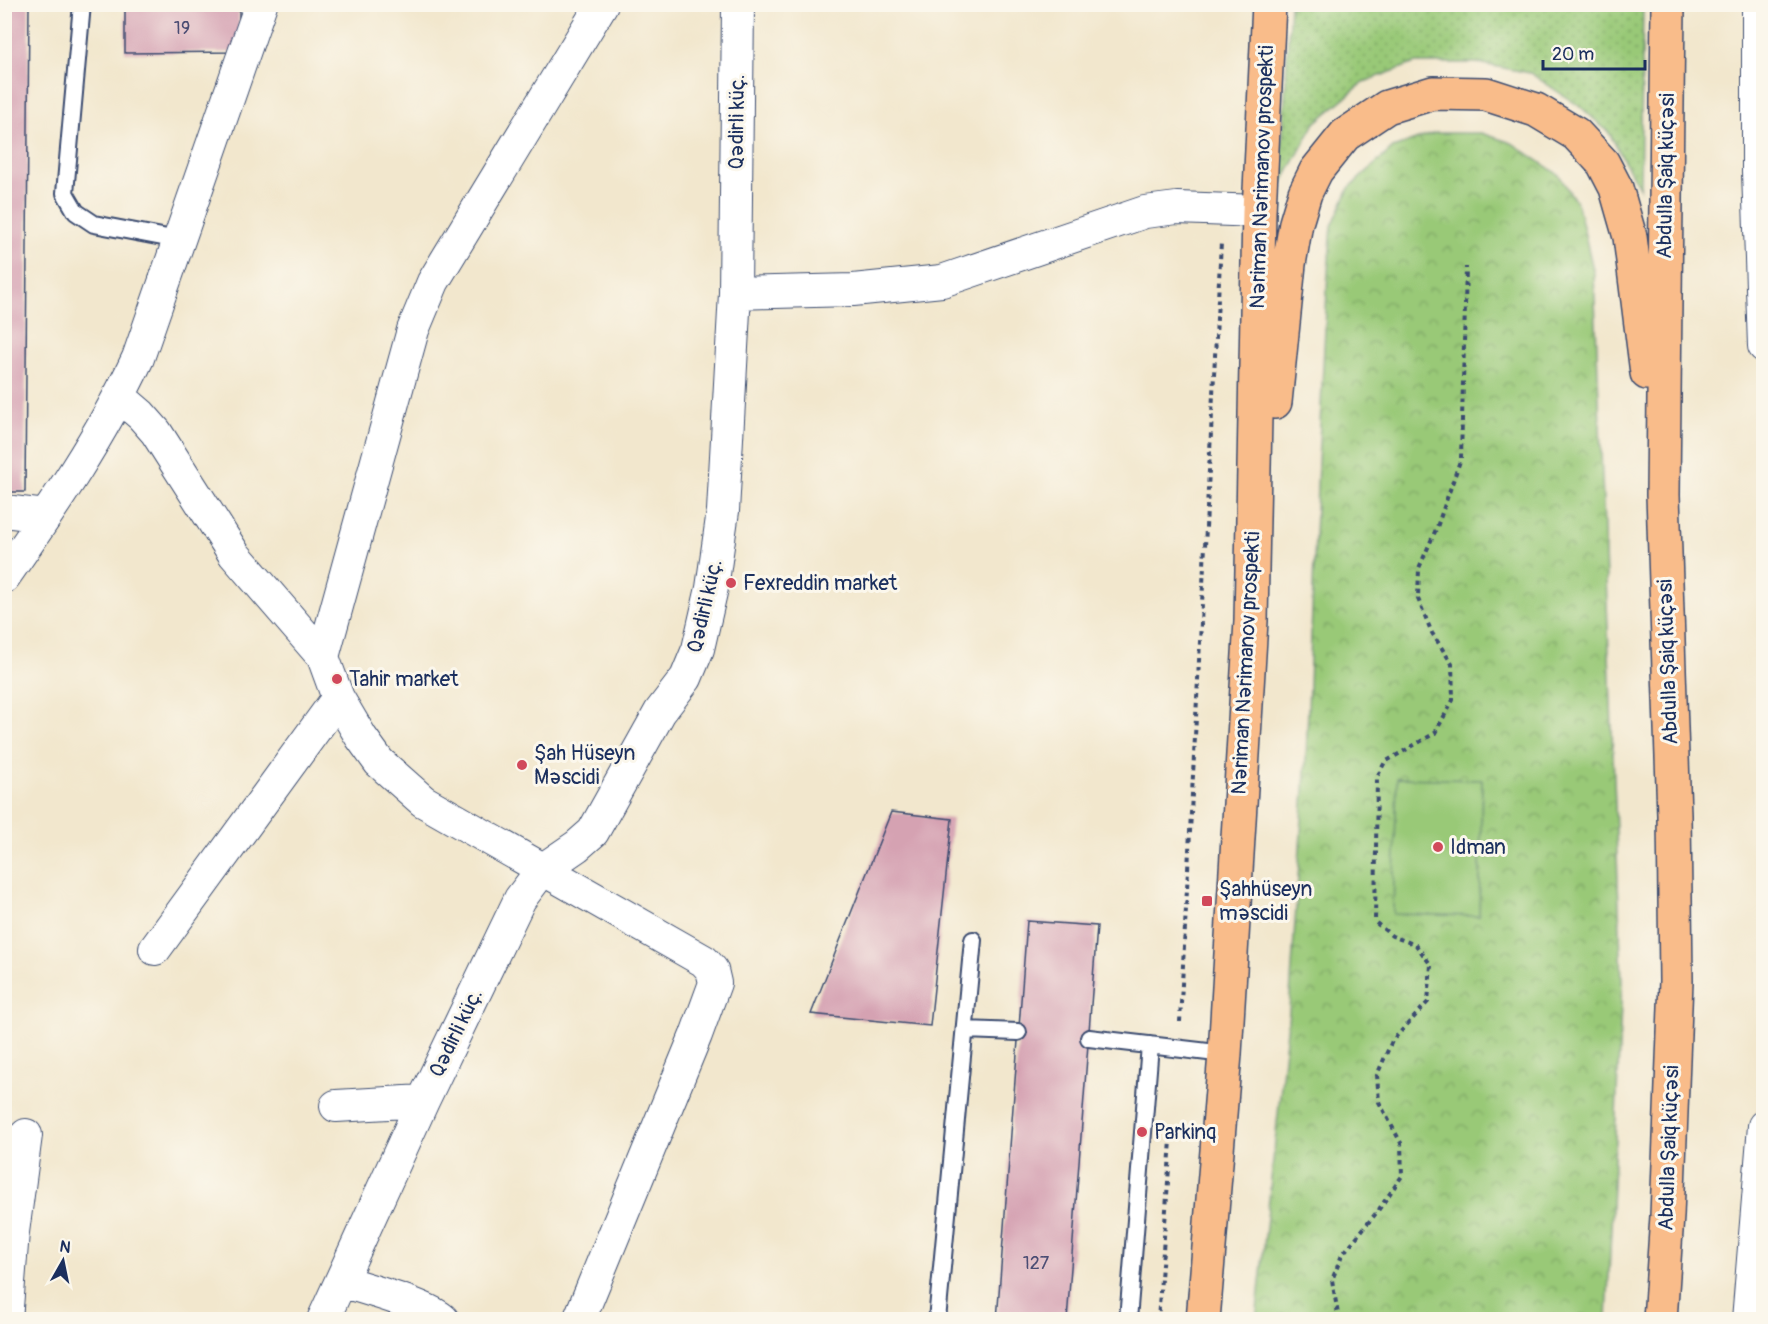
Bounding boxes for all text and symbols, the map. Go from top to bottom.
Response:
house number: 19 [174,17,190,40]
scale bar [1543,33,1645,71]
text: 20 m [1552,43,1594,66]
street label: Nəriman Nərimanov prospekti [1244,45,1280,309]
street label: Qədirli küç. [723,74,751,170]
street label: Abdulla Şaiq küçəsi [1651,93,1681,259]
street label: Nəriman Nərimanov prospekti [1226,530,1266,795]
street label: Qədirli küç. [681,556,729,656]
place label: Fexreddin market [743,570,898,597]
marker: Fexreddin market [724,576,738,590]
street label: Abdulla Şaiq küçəsi [1652,578,1684,745]
place label: Tahir market [349,666,459,693]
marker: Tahir market [330,672,344,686]
place label: Şah Hüseyn Məscidi [534,740,635,791]
marker: Şah Hüseyn Məscidi [515,758,529,772]
place label: Idman [1450,834,1506,861]
marker: Idman [1431,840,1445,854]
place label: Şahhüseyn məscidi [1219,876,1312,927]
marker: Şahhüseyn məscidi [1200,894,1214,908]
street label: Qədirli küç. [423,984,489,1082]
street label: Abdulla Şaiq küçəsi [1653,1064,1685,1231]
place label: Parkinq [1154,1119,1216,1146]
marker: Parkinq [1135,1125,1149,1139]
north arrow [33,1231,93,1291]
text: N [58,1236,72,1258]
house number: 127 [1023,1252,1050,1275]

